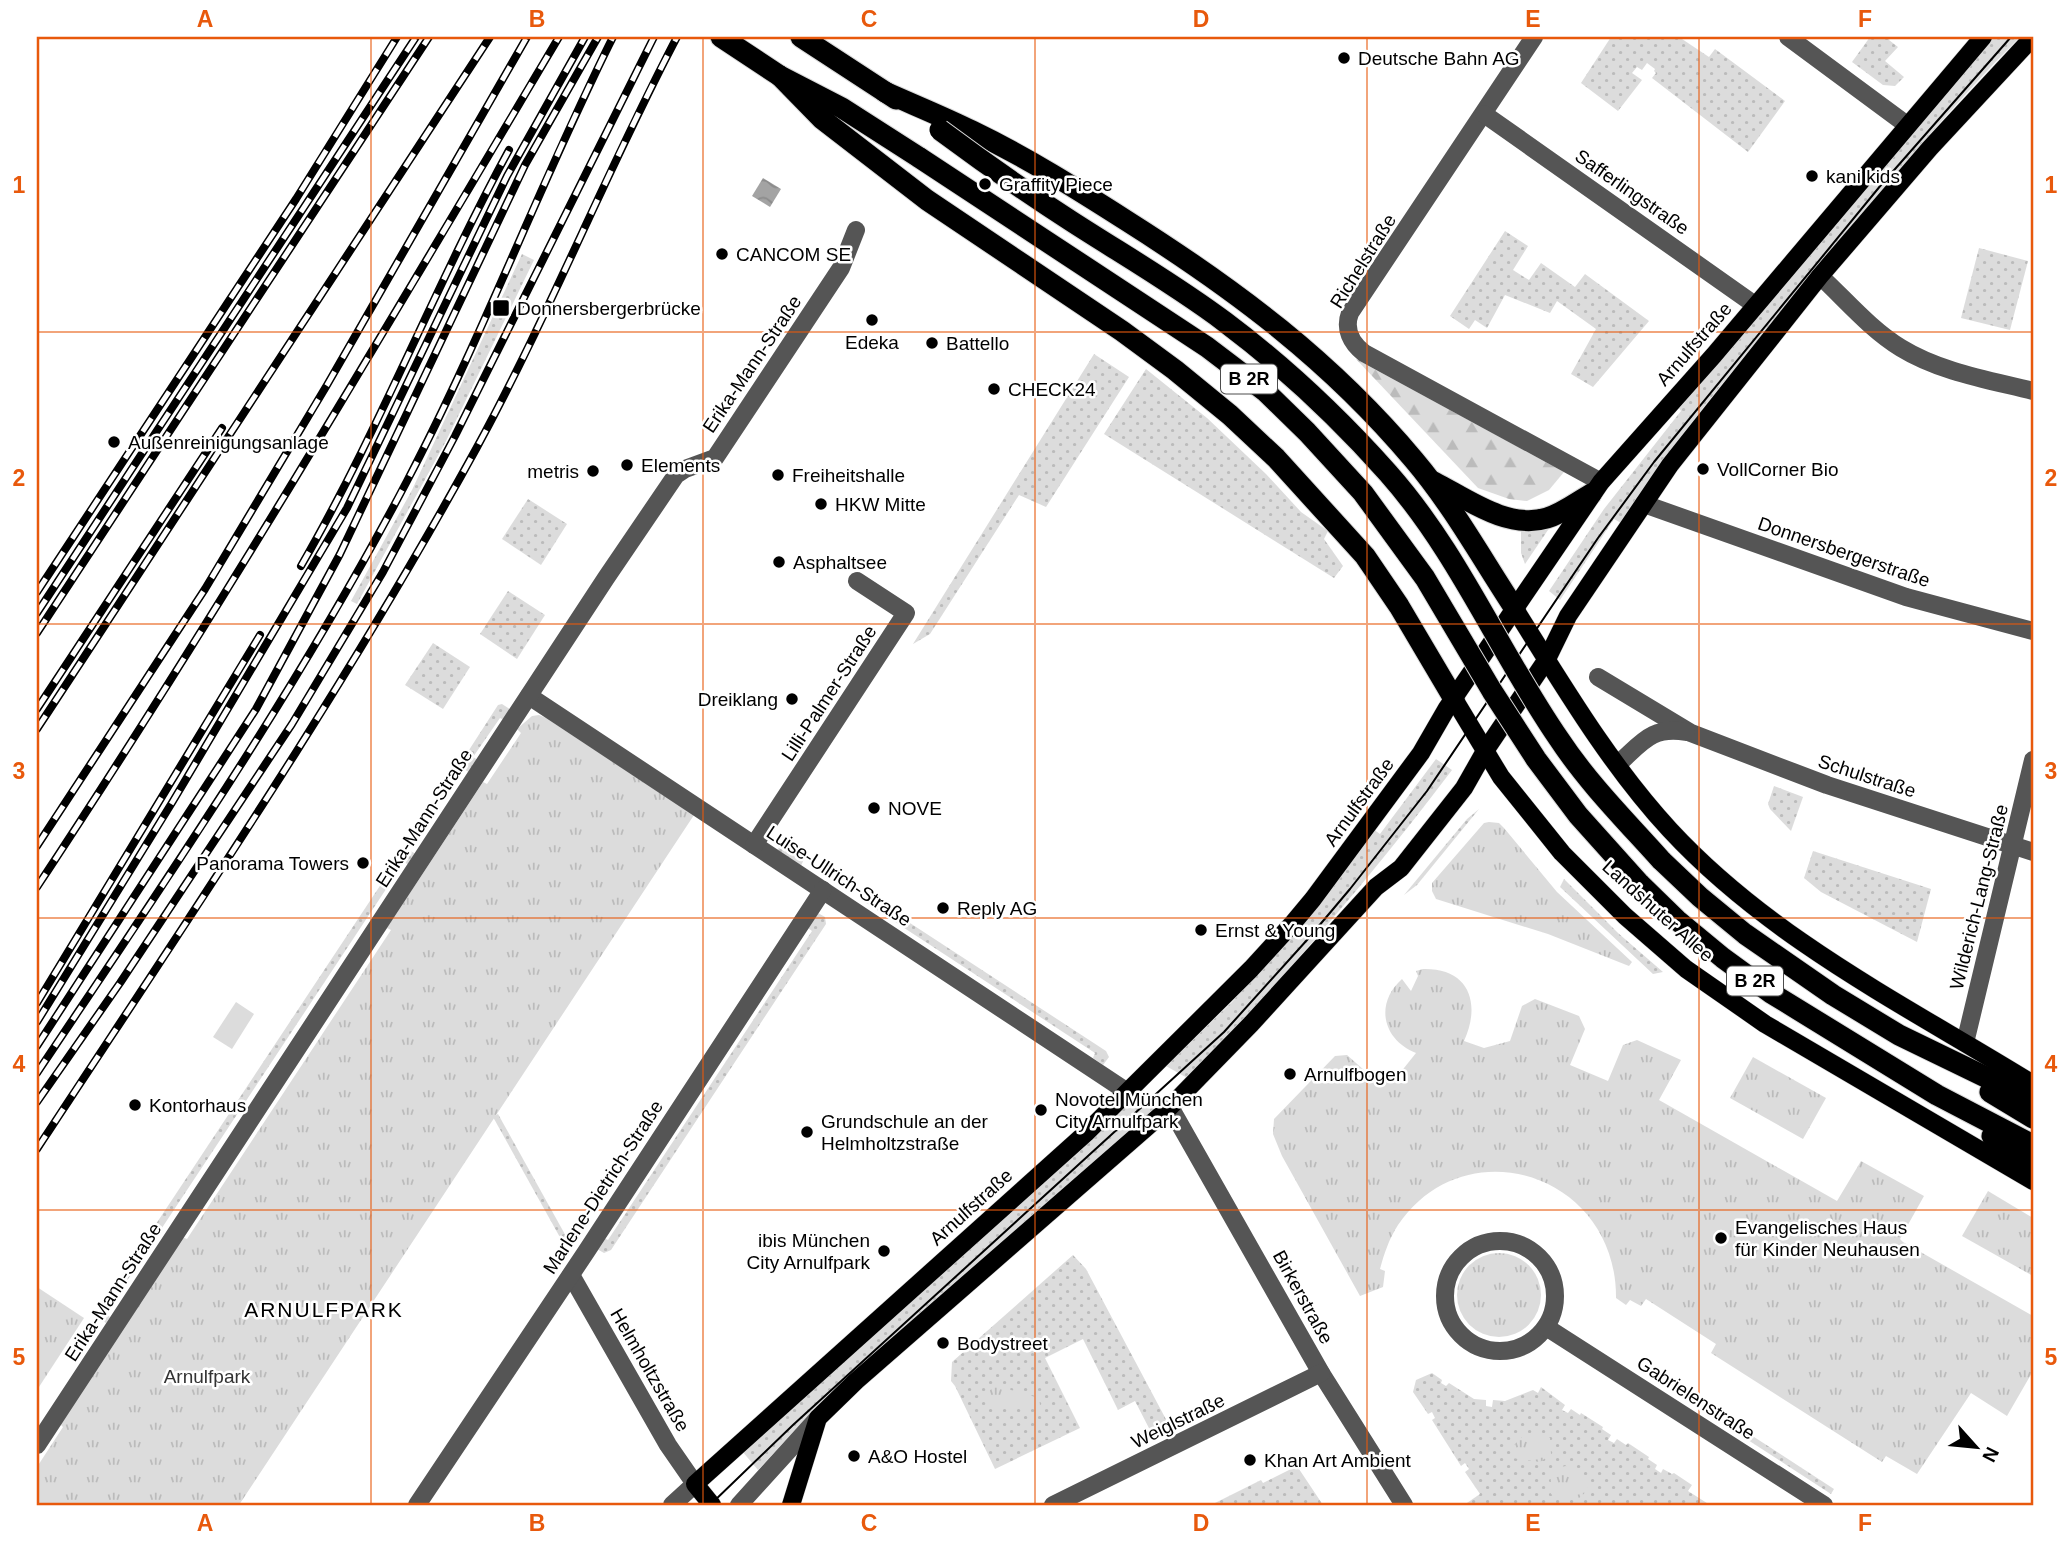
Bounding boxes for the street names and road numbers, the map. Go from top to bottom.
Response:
street label: Safferlingstraße [1571,145,1693,239]
street label: Richelstraße [1326,210,1400,312]
street label: Erika-Mann-Straße [698,292,806,436]
street label: Arnulfstraße [1652,298,1736,390]
road number: B 2R [1221,365,1277,394]
street label: Donnersbergerstraße [1755,513,1933,591]
street label: Lilli-Palmer-Straße [777,621,881,765]
street label: Erika-Mann-Straße [371,745,477,891]
street label: Schulstraße [1816,750,1918,802]
street label: Arnulfstraße [1320,754,1398,850]
street label: Wilderich-Lang-Straße [1946,802,2012,992]
street label: Luise-Ullrich-Straße [763,821,915,931]
street label: Landshuter Allee [1598,856,1718,966]
road number: B 2R [1727,966,1783,996]
street label: Marlene-Dietrich-Straße [539,1096,667,1278]
street label: Arnulfstraße [926,1165,1016,1249]
street label: Erika-Mann-Straße [60,1219,166,1365]
street label: Birkerstraße [1269,1247,1337,1347]
street label: Helmholtzstraße [606,1305,694,1435]
street label: Gabrielenstraße [1633,1352,1759,1444]
street label: Weiglstraße [1128,1389,1228,1453]

